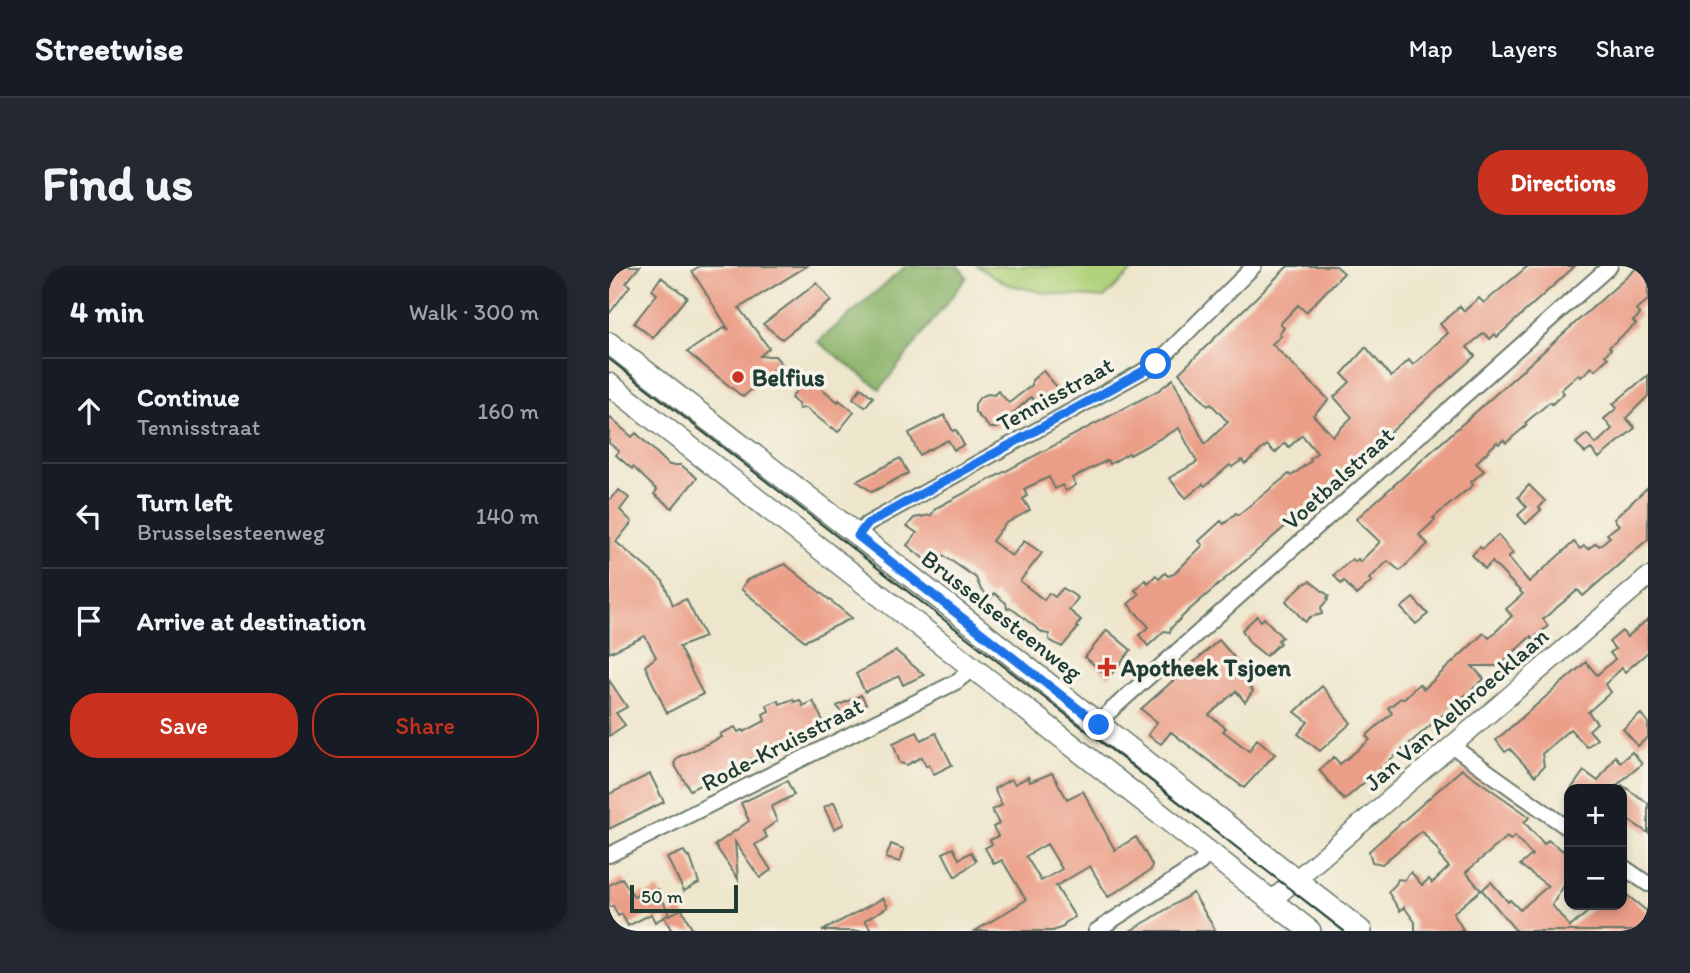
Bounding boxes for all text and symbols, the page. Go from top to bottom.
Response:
text: Streetwise [35,29,184,68]
text: Map [1409,34,1453,63]
text: Layers [1491,34,1558,63]
text: Share [1596,34,1655,63]
button: Directions [1478,150,1648,215]
text: Find us [42,153,193,212]
text: 4 min [70,293,144,330]
text: Walk · 300 m [409,298,539,326]
route start [1140,348,1171,379]
street label: Tennisstraat [992,350,1118,438]
place label: Belfius [752,363,825,392]
marker: Belfius [730,369,746,385]
text: Continue [137,381,240,413]
icon: ahead [70,392,108,430]
text: 160 m [477,397,539,425]
text: Tennisstraat [137,413,261,441]
street label: Voetbalstraat [1276,420,1400,536]
text: Turn left [137,486,233,518]
icon: left [70,497,108,535]
text: 140 m [476,502,539,530]
text: Brusselsesteenweg [137,518,325,546]
street label: Brusselsesteenweg [916,543,1089,687]
icon: arrive [70,602,108,640]
text: Arrive at destination [137,605,366,637]
street label: Jan Van Aelbroecklaan [1358,621,1554,797]
place label: Apotheek Tsjoen [1120,653,1292,683]
marker: Apotheek Tsjoen [1099,659,1115,675]
street label: Rode-Kruisstraat [696,691,868,797]
button: Save [70,693,298,758]
button: Share [312,693,539,758]
route end [1083,709,1114,740]
map controls [1564,784,1627,910]
button: + [1564,784,1627,847]
button: − [1564,847,1627,910]
scale bar [630,882,739,914]
text: 50 m [641,885,683,908]

